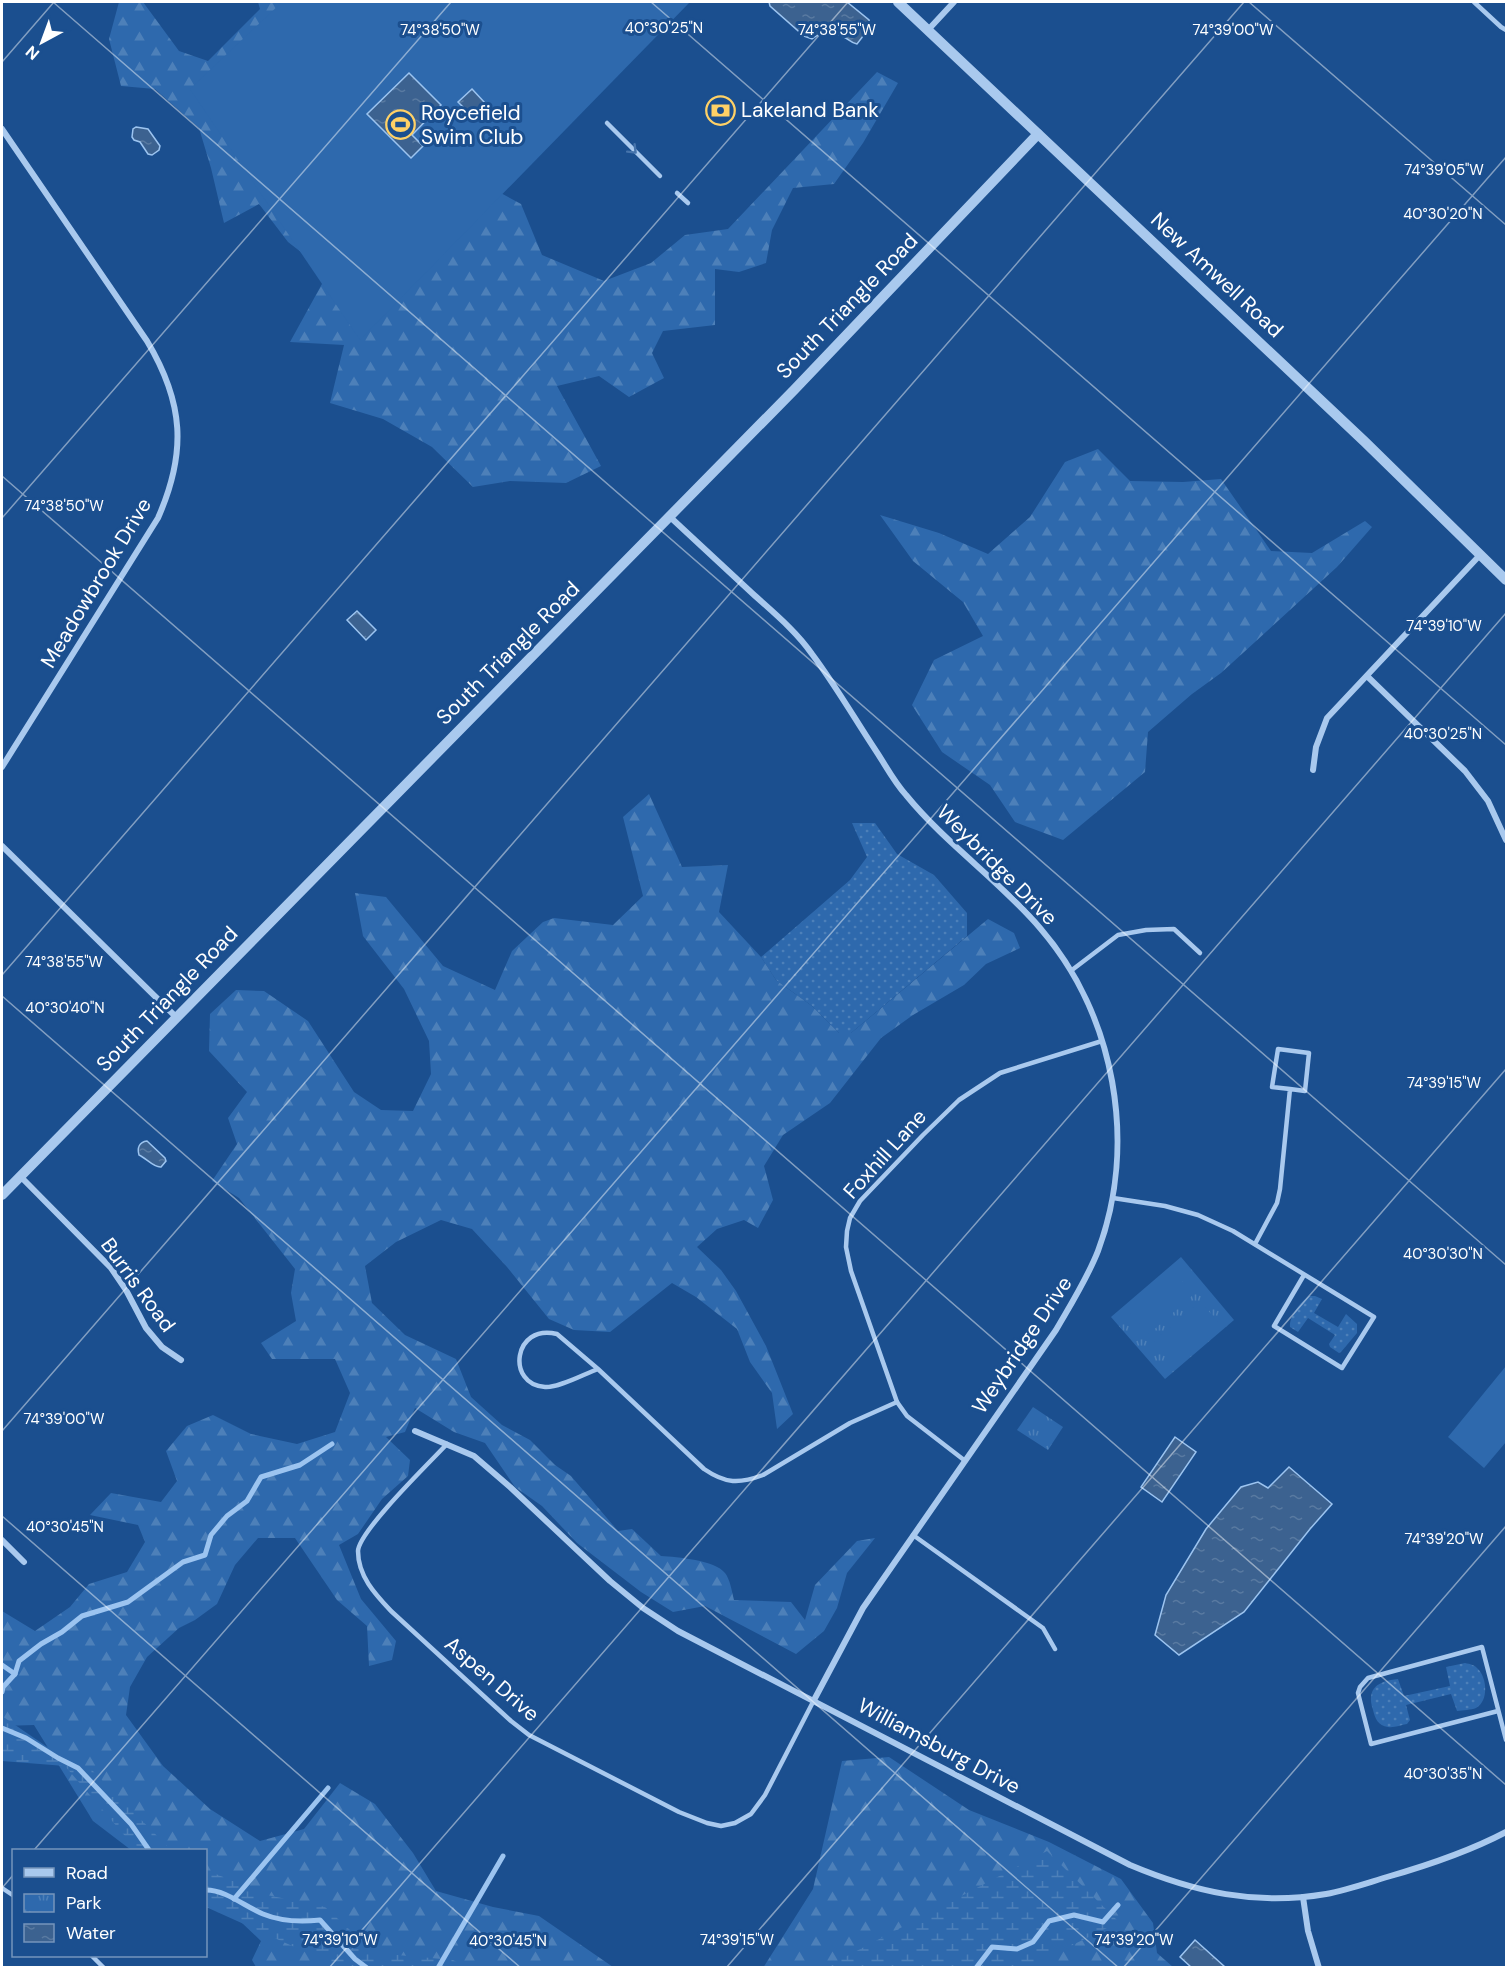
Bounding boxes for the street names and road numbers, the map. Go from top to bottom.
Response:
street label: New Amwell Road [1145,206,1289,344]
street label: South Triangle Road [770,227,924,385]
street label: Meadowbrook Drive [34,493,158,673]
street label: South Triangle Road [430,575,586,731]
street label: Weybridge Drive [930,798,1064,932]
street label: South Triangle Road [90,920,244,1078]
street label: Foxhill Lane [837,1103,933,1205]
street label: Burris Road [94,1232,182,1338]
street label: Weybridge Drive [966,1271,1078,1419]
street label: Aspen Drive [439,1630,545,1728]
street label: Williamsburg Drive [853,1691,1025,1801]

